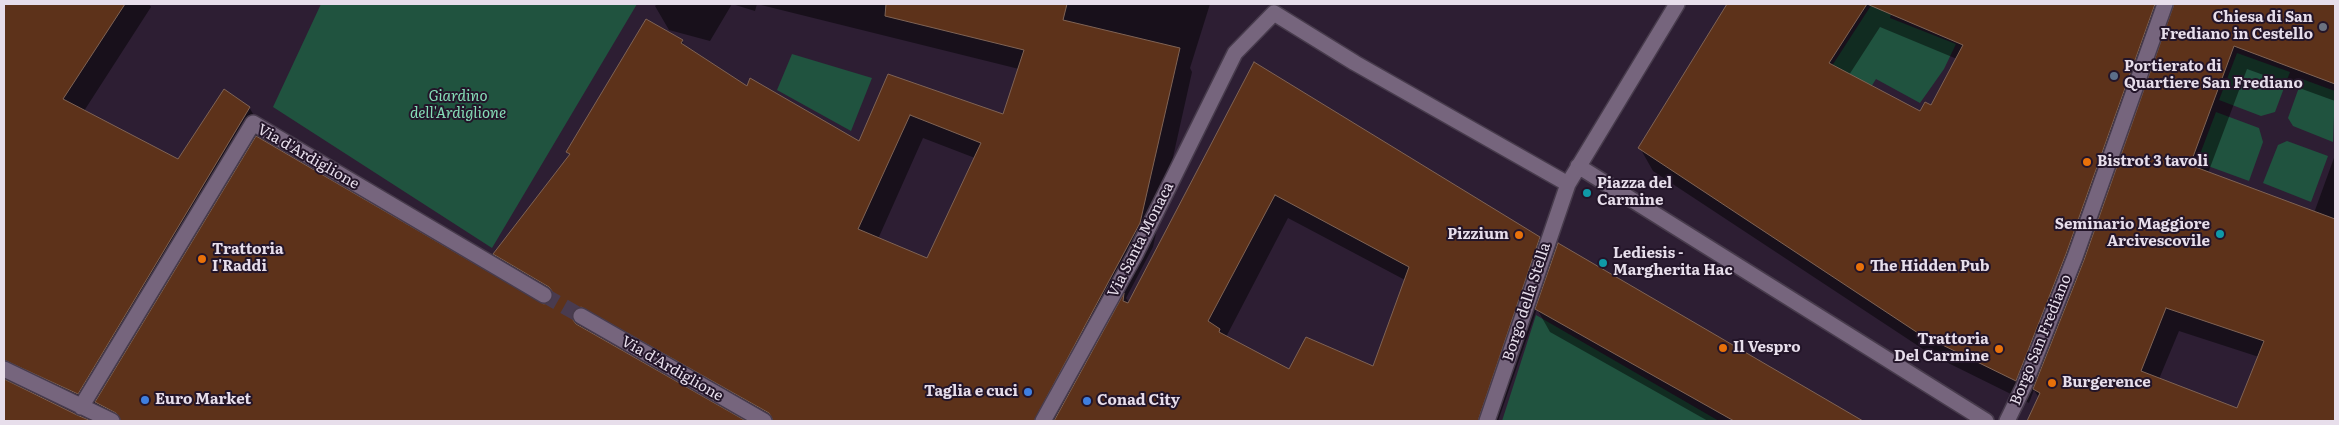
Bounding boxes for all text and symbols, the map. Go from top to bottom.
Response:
place label: Chiesa di San Frediano in Cestello [2161,9,2313,44]
marker: Chiesa di San Frediano in Cestello [2317,21,2329,33]
place label: Portierato di Quartiere San Frediano [2124,58,2303,93]
marker: Portierato di Quartiere San Frediano [2108,70,2120,82]
park label: Giardino dell'Ardiglione [410,88,506,123]
street label: Via d'Ardiglione [254,121,362,193]
place label: Bistrot 3 tavoli [2097,153,2208,171]
marker: Bistrot 3 tavoli [2081,156,2093,168]
place label: Piazza del Carmine [1597,175,1672,210]
street label: Via Santa Monaca [1104,179,1178,301]
marker: Piazza del Carmine [1581,187,1593,199]
place label: Seminario Maggiore Arcivescovile [2055,216,2210,251]
place label: Pizzium [1447,226,1509,244]
marker: Seminario Maggiore Arcivescovile [2214,228,2226,240]
marker: Pizzium [1513,229,1525,241]
street label: Borgo della Stella [1499,240,1555,364]
place label: Trattoria I'Raddi [212,241,284,276]
place label: Lediesis - Margherita Hac [1613,245,1733,280]
marker: Trattoria I'Raddi [196,253,208,265]
marker: Lediesis - Margherita Hac [1597,257,1609,269]
place label: The Hidden Pub [1870,258,1989,276]
marker: The Hidden Pub [1854,261,1866,273]
street label: Borgo San Frediano [2007,272,2075,408]
place label: Trattoria Del Carmine [1894,331,1989,366]
street label: Via d'Ardiglione [618,333,726,405]
place label: Il Vespro [1733,339,1800,357]
marker: Il Vespro [1717,342,1729,354]
marker: Trattoria Del Carmine [1993,343,2005,355]
place label: Burgerence [2062,374,2151,392]
marker: Burgerence [2046,377,2058,389]
place label: Taglia e cuci [924,383,1018,401]
marker: Taglia e cuci [1022,386,1034,398]
place label: Euro Market [155,391,251,409]
place label: Conad City [1097,392,1180,410]
marker: Euro Market [139,394,151,406]
marker: Conad City [1081,395,1093,407]

